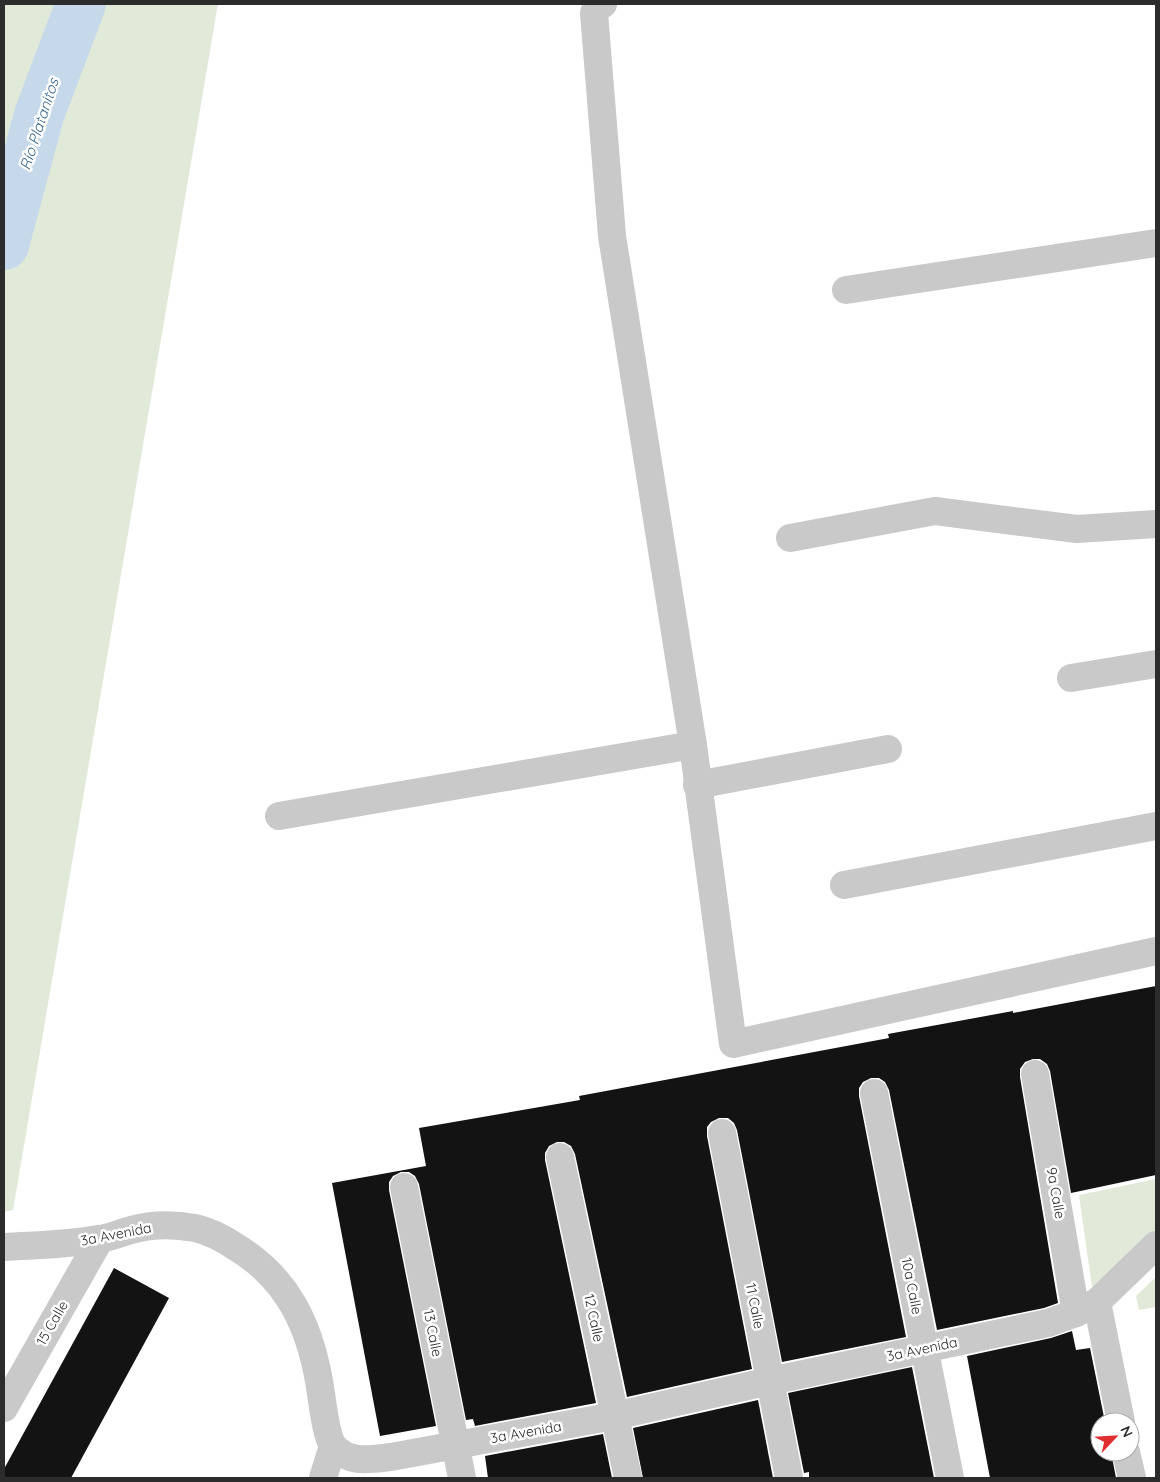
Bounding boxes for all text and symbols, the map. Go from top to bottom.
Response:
water label: Río Platanitos [15,75,63,172]
street label: 9a Calle [1043,1166,1069,1220]
street label: 3a Avenida [79,1218,153,1250]
street label: 10a Calle [898,1256,926,1316]
street label: 11 Calle [742,1282,768,1330]
street label: 12 Calle [580,1292,608,1344]
street label: 15 Calle [32,1297,72,1348]
street label: 13 Calle [420,1308,446,1358]
street label: 3a Avenida [885,1333,959,1365]
north arrow [1090,1412,1140,1462]
street label: 3a Avenida [489,1417,563,1447]
text: N [1116,1423,1137,1440]

